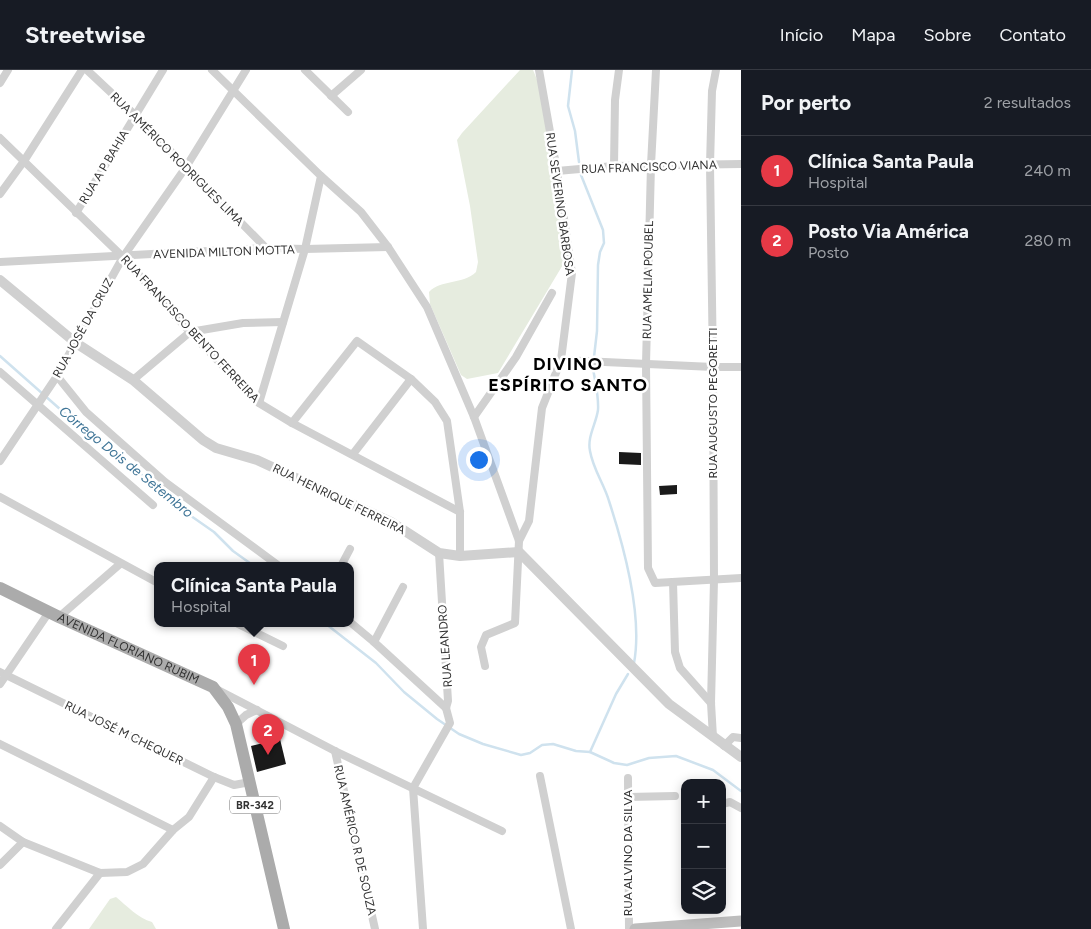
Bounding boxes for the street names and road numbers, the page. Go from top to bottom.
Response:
street label: RUA AMÉRICO RODRIGUES LIMA [107,89,247,229]
street label: RUA A P BAHIA [76,127,132,207]
street label: RUA SEVERINO BARBOSA [543,132,577,276]
street label: RUA FRANCISCO VIANA [581,158,717,176]
street label: RUA AMELIA POUBEL [640,220,656,339]
street label: AVENIDA MILTON MOTTA [153,243,295,261]
street label: RUA FRANCISCO BENTO FERREIRA [118,253,262,405]
street label: RUA JOSÉ DA CRUZ [50,275,116,380]
street label: RUA AUGUSTO PEGORETTI [706,327,720,479]
street label: RUA HENRIQUE FERREIRA [270,461,408,537]
street label: RUA LEANDRO [435,604,455,688]
street label: AVENIDA FLORIANO RUBIM [55,610,201,687]
street label: RUA JOSÉ M CHEQUER [62,698,186,768]
street label: RUA AMÉRICO R DE SOUZA [331,763,379,917]
street label: RUA ALVINO DA SILVA [621,790,635,916]
road number: BR-342 [230,796,280,814]

